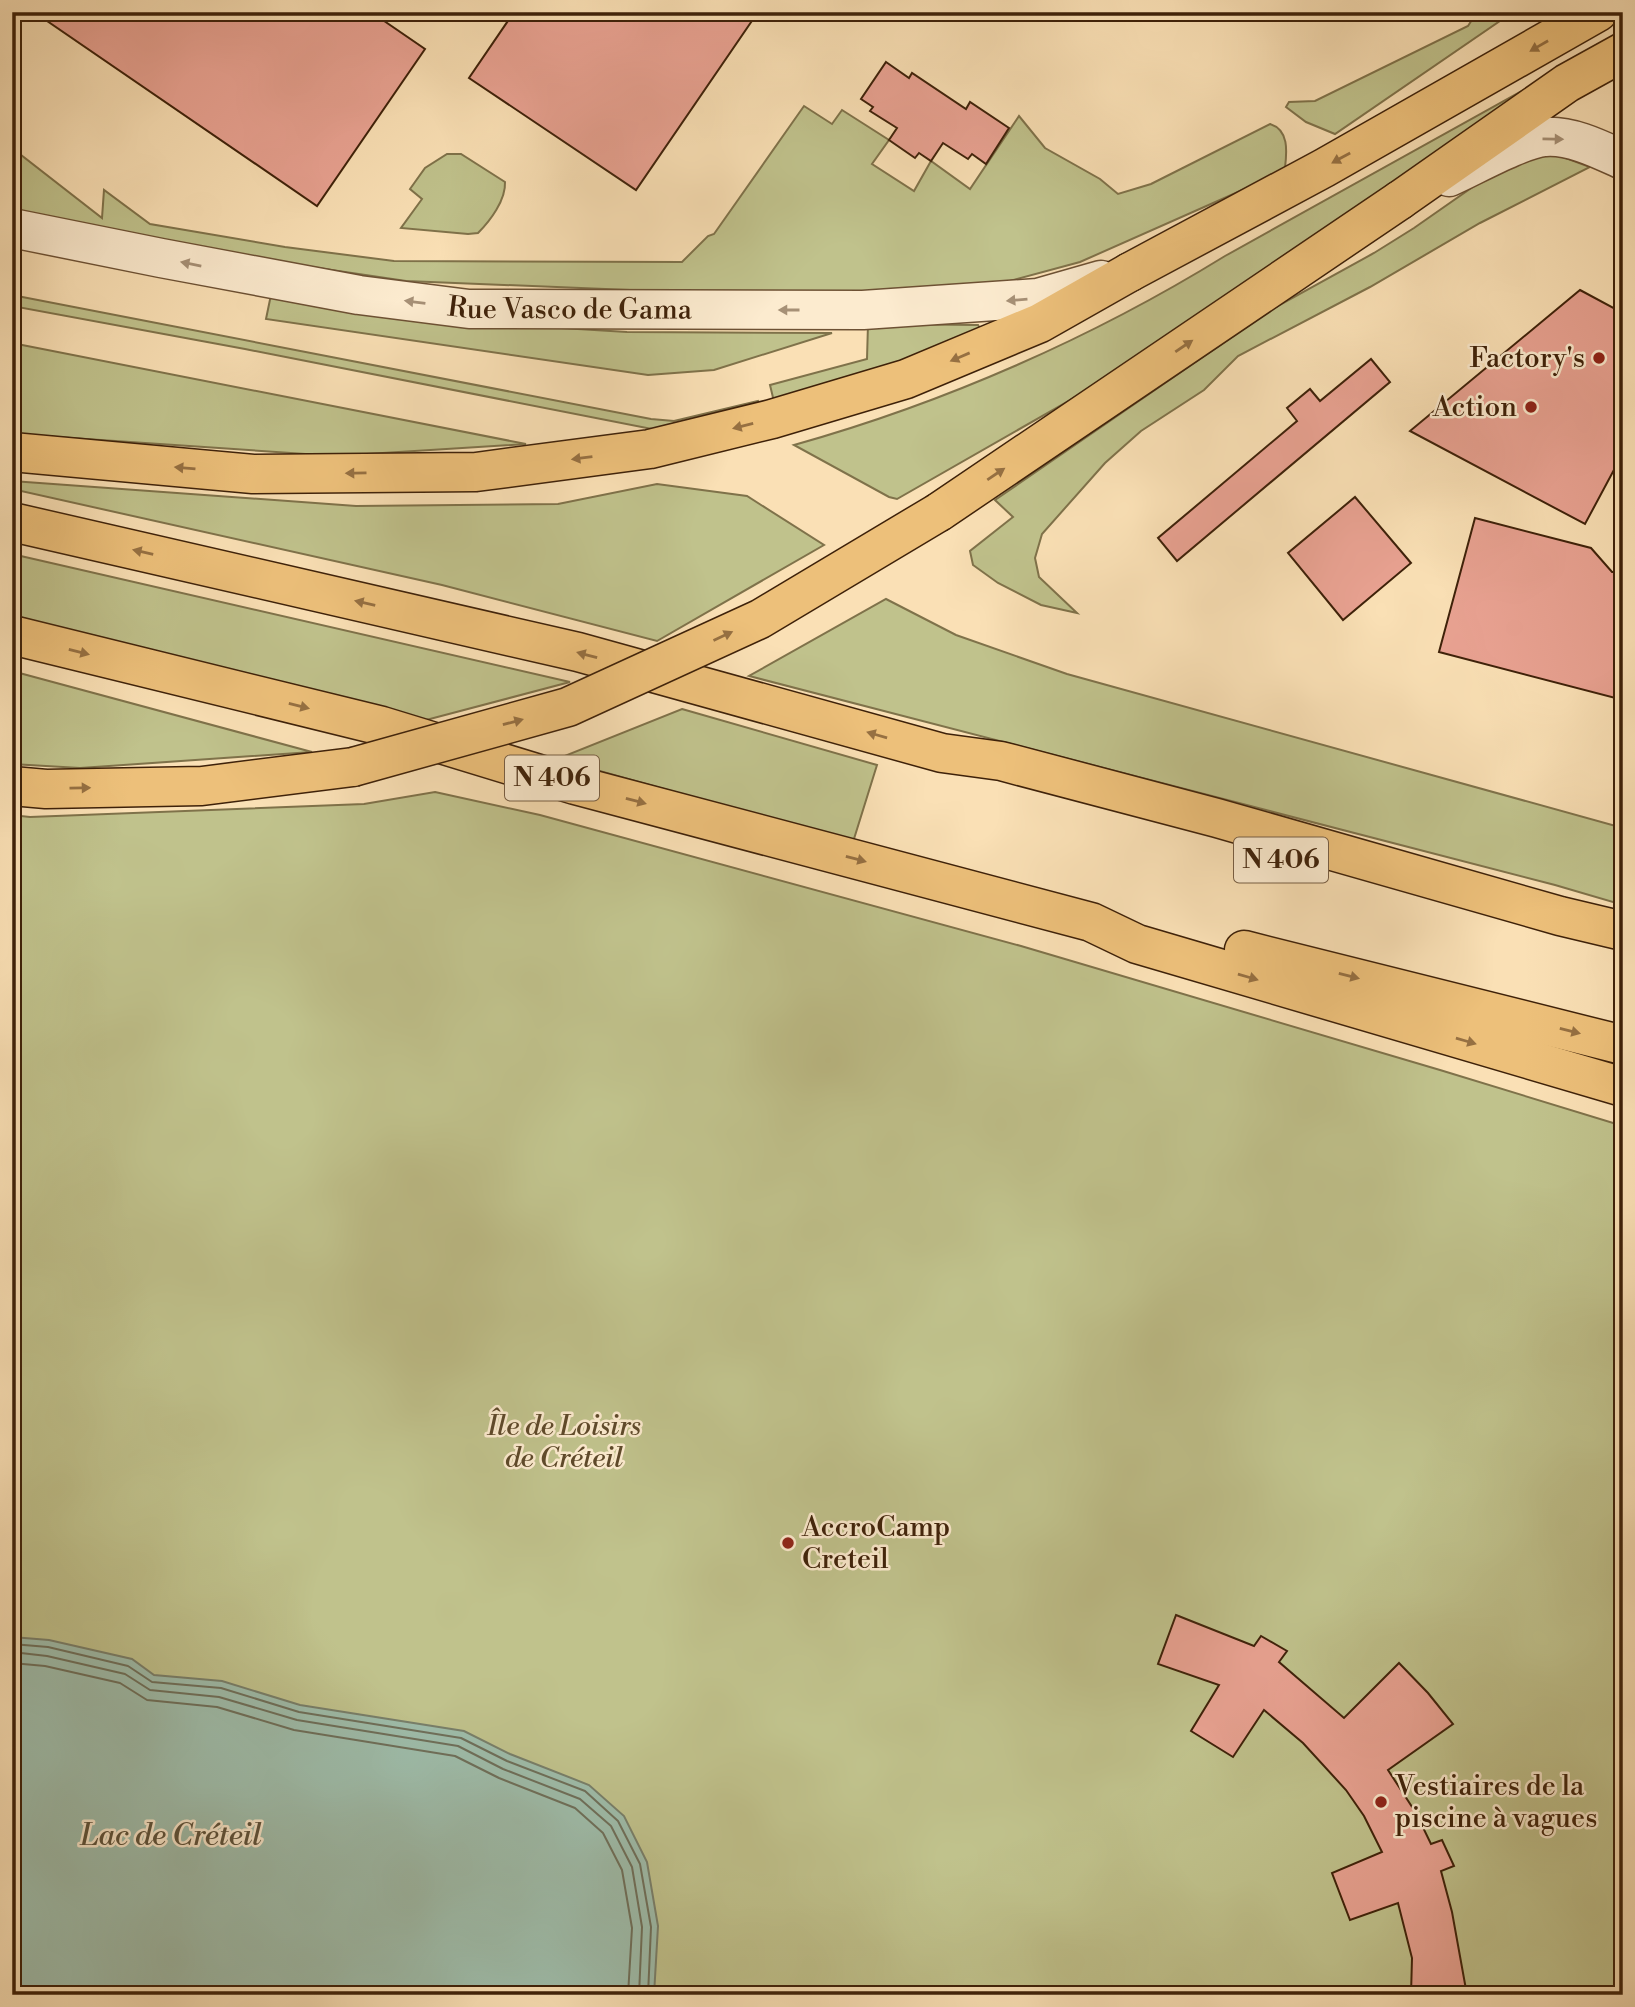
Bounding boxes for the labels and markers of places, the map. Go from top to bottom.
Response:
place label: Factory's [1469,341,1585,376]
marker: Factory's [1591,350,1607,366]
place label: Action [1432,390,1517,425]
marker: Action [1523,399,1539,415]
place label: AccroCamp Creteil [801,1510,950,1577]
marker: AccroCamp Creteil [780,1535,796,1551]
place label: Vestiaires de la piscine à vagues [1394,1769,1597,1836]
marker: Vestiaires de la piscine à vagues [1373,1794,1389,1810]

